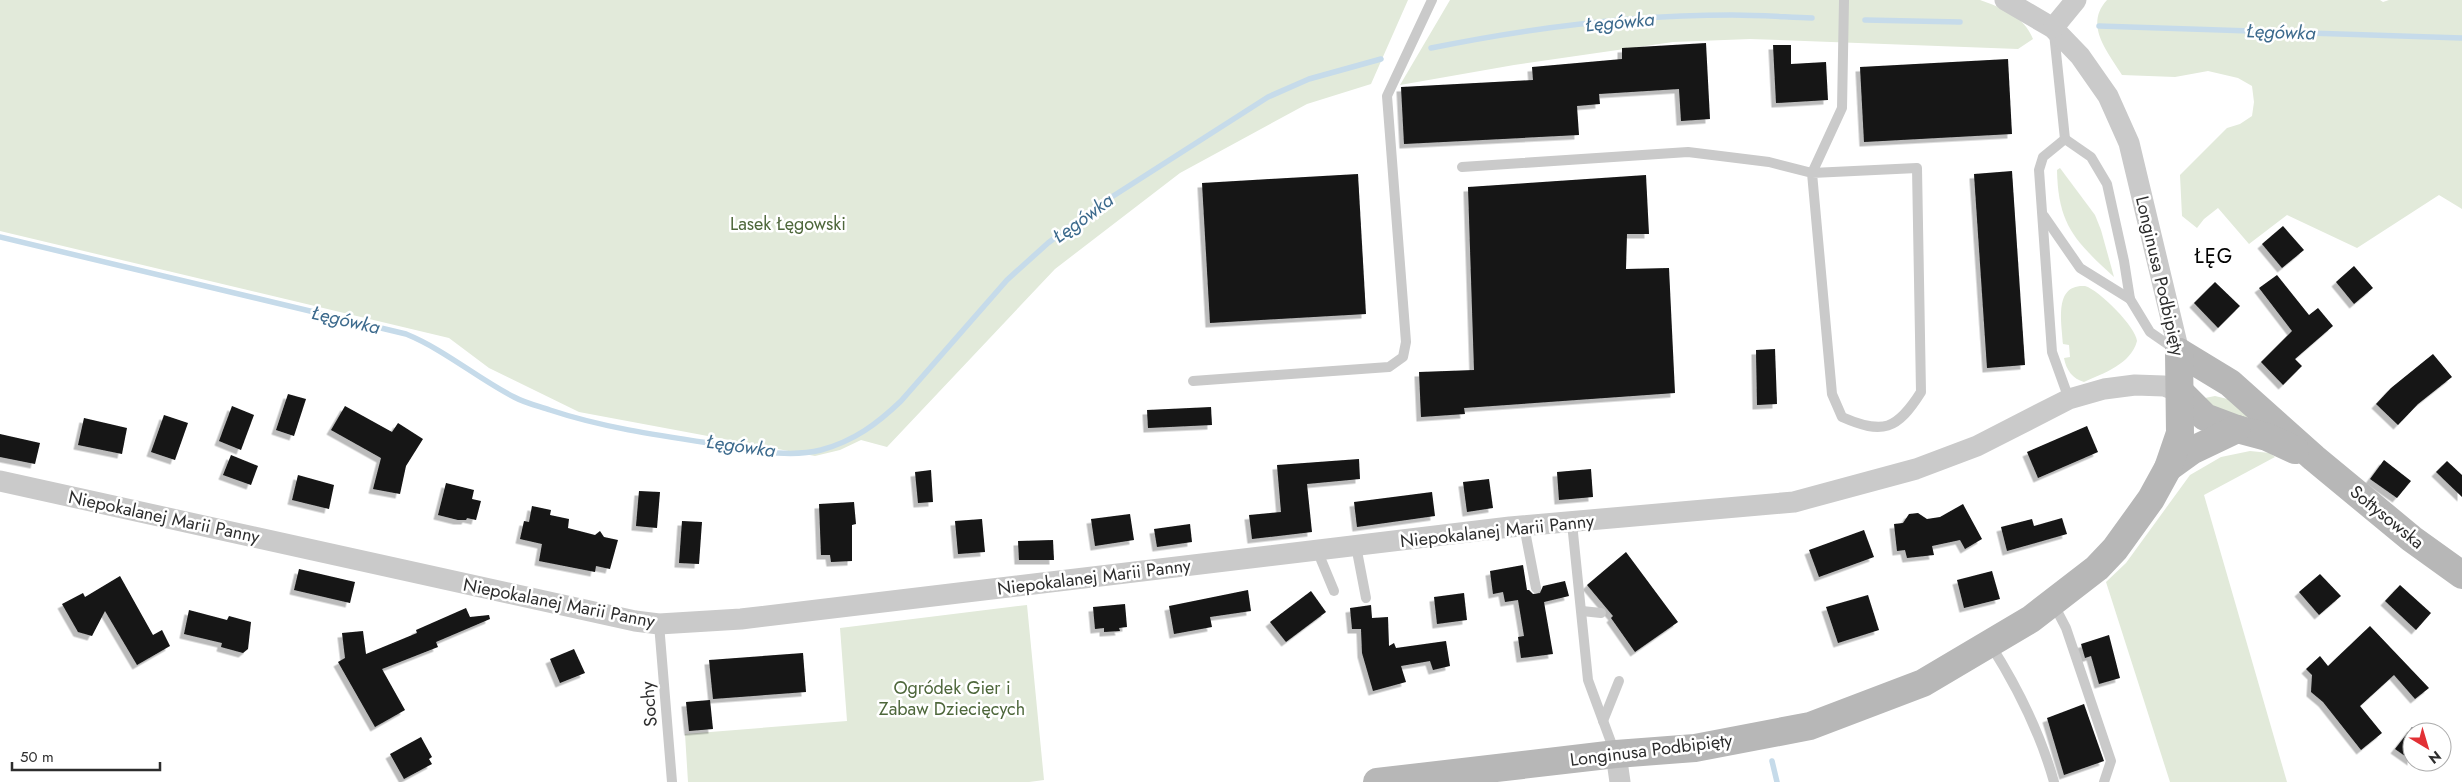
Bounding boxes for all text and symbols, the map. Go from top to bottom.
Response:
water label: Łęgówka [1584,5,1656,38]
water label: Łęgówka [2246,17,2317,47]
water label: Łęgówka [1047,186,1119,249]
street label: Longinusa Podbipięty [2129,193,2191,359]
park label: Lasek Łęgowski [730,211,846,237]
district label: ŁĘG [2194,242,2233,271]
water label: Łęgówka [309,299,383,341]
water label: Łęgówka [705,428,778,464]
street label: Sołtysowska [2344,479,2430,555]
street label: Niepokalanej Marii Panny [66,484,262,550]
street label: Niepokalanej Marii Panny [1399,508,1595,554]
street label: Niepokalanej Marii Panny [996,552,1192,602]
street label: Niepokalanej Marii Panny [461,572,657,634]
park label: Ogródek Gier i Zabaw Dziecięcych [879,675,1025,722]
street label: Sochy [634,680,664,728]
north arrow [2402,722,2452,772]
street label: Longinusa Podbipięty [1568,727,1734,773]
scale bar [12,740,160,772]
text: 50 m [20,746,54,768]
text: N [2424,746,2446,769]

